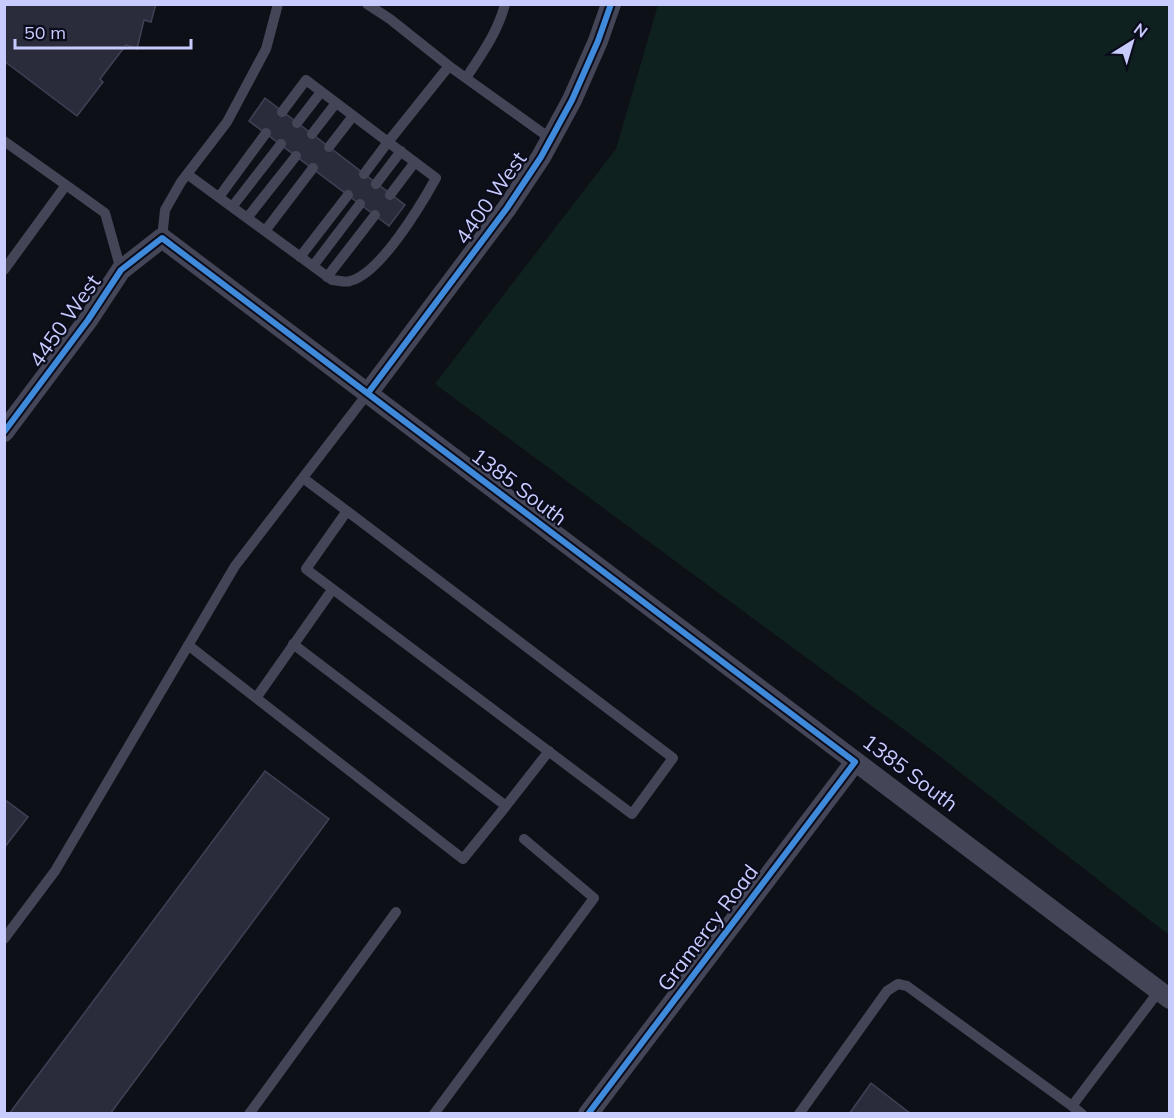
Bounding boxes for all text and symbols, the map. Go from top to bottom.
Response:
scale bar [15,12,190,50]
north arrow [1102,12,1162,72]
text: N [1130,18,1152,42]
text: 50 m [24,21,66,44]
street label: 4400 West [449,146,532,249]
street label: 4450 West [23,269,106,372]
street label: 1385 South [467,442,572,531]
street label: 1385 South [858,728,963,817]
street label: Gramercy Road [651,859,763,996]

